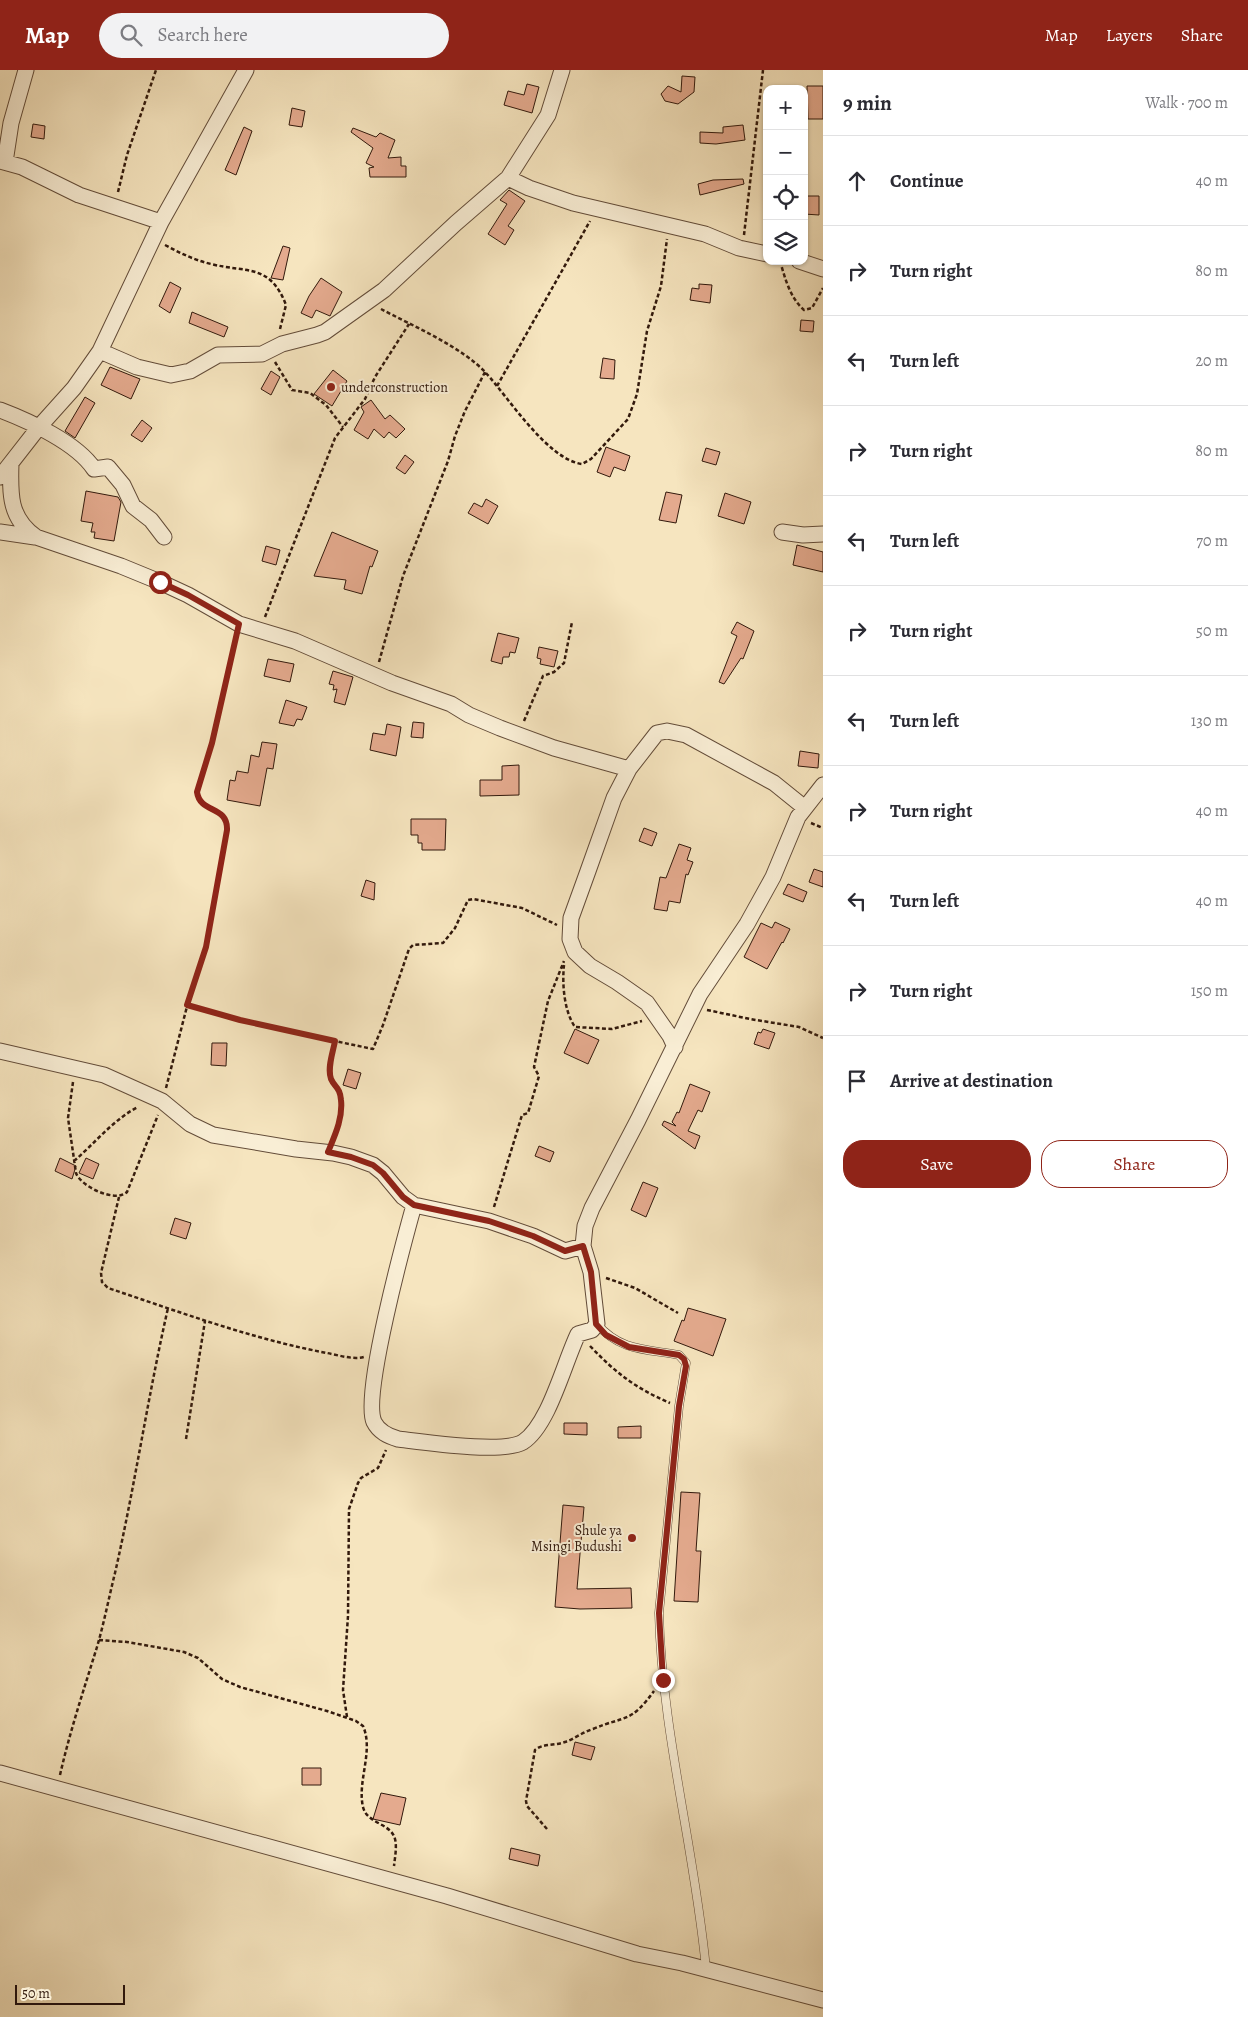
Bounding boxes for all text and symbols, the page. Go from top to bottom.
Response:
search box [99,13,449,58]
text: Map [25,19,69,51]
icon: search [117,21,145,49]
text: Search here [157,22,248,48]
text: Map [1045,23,1078,47]
text: Layers [1106,23,1153,47]
text: Share [1181,23,1223,47]
map controls [763,85,808,265]
button: + [763,85,808,130]
text: 9 min [843,89,892,117]
text: Walk · 700 m [1145,92,1228,114]
button: − [763,130,808,175]
icon: ahead [843,167,871,195]
text: Continue [890,168,964,194]
text: 40 m [1196,170,1228,192]
button: locate [763,175,808,220]
button: layers [763,220,808,265]
icon: right [843,257,871,285]
text: Turn right [890,258,972,284]
text: 80 m [1195,260,1228,282]
icon: left [843,347,871,375]
text: Turn left [890,348,959,374]
text: 20 m [1195,350,1228,372]
place label: underconstruction [341,378,448,397]
marker: underconstruction [325,381,337,393]
icon: right [843,437,871,465]
text: Turn right [890,438,972,464]
text: 80 m [1195,440,1228,462]
icon: left [843,527,871,555]
text: Turn left [890,528,959,554]
text: 70 m [1196,530,1228,552]
route start [149,571,172,594]
icon: right [843,617,871,645]
text: Turn right [890,618,972,644]
text: 50 m [1196,620,1228,642]
icon: left [843,707,871,735]
text: Turn left [890,708,959,734]
text: 130 m [1191,710,1228,732]
icon: right [843,797,871,825]
text: Turn right [890,798,972,824]
text: 40 m [1196,800,1228,822]
icon: left [843,887,871,915]
text: Turn left [890,888,959,914]
text: 40 m [1196,890,1228,912]
icon: right [843,977,871,1005]
text: Turn right [890,978,972,1004]
text: 150 m [1191,980,1228,1002]
icon: arrive [843,1067,871,1095]
text: Arrive at destination [890,1068,1053,1094]
button: Save [843,1140,1031,1188]
button: Share [1041,1140,1228,1188]
place label: Shule ya Msingi Budushi [531,1521,622,1556]
marker: Shule ya Msingi Budushi [626,1532,638,1544]
route end [652,1669,675,1692]
scale bar [15,1982,125,2005]
text: 50 m [22,1984,50,2003]

